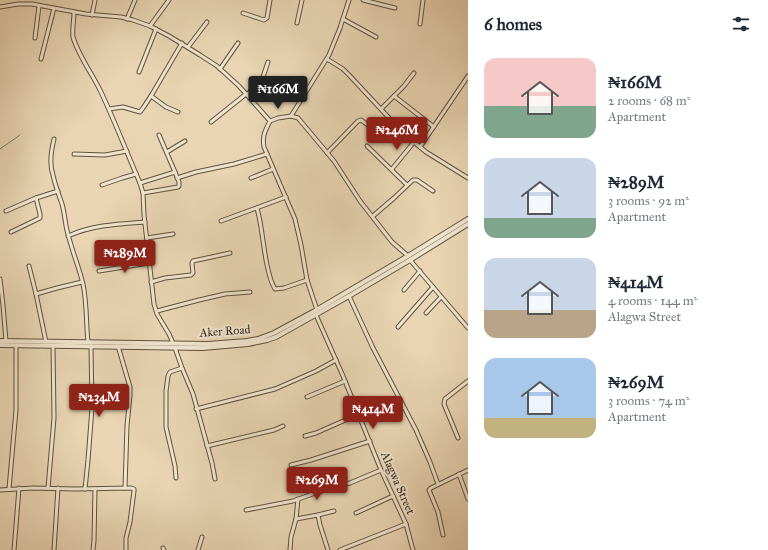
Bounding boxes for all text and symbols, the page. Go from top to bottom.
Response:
icon: filters [730,13,752,35]
text: 6 homes [484,14,542,35]
text: ₦166M [608,72,662,93]
icon: home [516,74,564,122]
pin: ₦166M [250,76,306,110]
text: ₦166M [257,81,299,97]
text: 2 rooms · 68 m² [608,93,690,109]
text: Apartment [608,109,666,125]
pin: ₦246M [369,117,425,151]
text: ₦246M [375,122,419,138]
text: ₦289M [608,172,664,193]
icon: home [516,174,564,222]
text: 3 rooms · 92 m² [608,193,689,209]
text: Apartment [608,209,666,225]
pin: ₦289M [97,240,153,274]
text: ₦289M [103,245,147,261]
text: ₦414M [608,272,663,293]
icon: home [516,274,564,322]
text: 4 rooms · 144 m² [608,293,697,309]
text: Alagwa Street [608,309,681,325]
street label: Aker Road [198,322,251,340]
text: ₦269M [608,372,664,393]
icon: home [516,374,564,422]
pin: ₦234M [71,384,127,418]
text: ₦234M [78,389,120,405]
text: 3 rooms · 74 m² [608,393,690,409]
pin: ₦414M [345,396,401,430]
text: ₦414M [352,401,394,417]
text: Apartment [608,409,666,425]
street label: Alagwa Street [377,448,418,518]
pin: ₦269M [289,467,345,501]
text: ₦269M [296,472,338,488]

